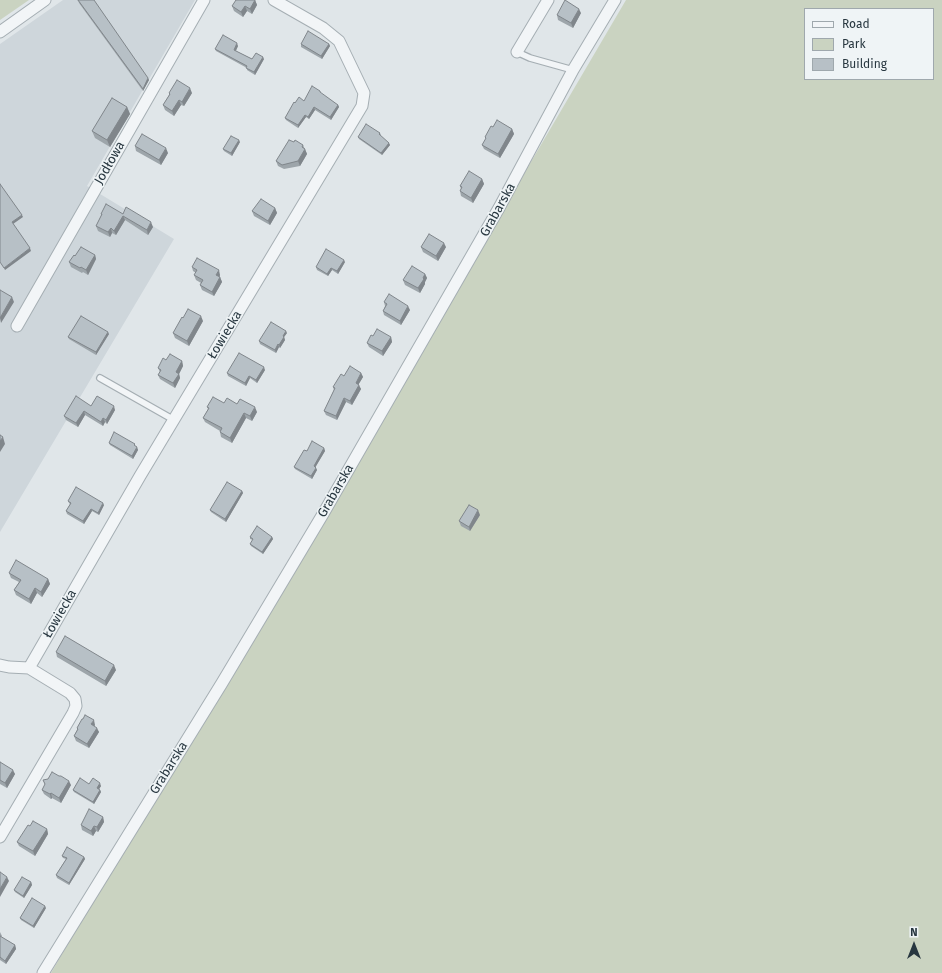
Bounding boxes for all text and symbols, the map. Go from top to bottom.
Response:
legend [804,8,934,80]
text: Road [842,17,870,31]
text: Park [842,37,866,51]
text: Building [842,57,887,71]
street label: Jodłowa [91,139,129,187]
street label: Grabarska [477,180,519,240]
street label: Łowiecka [204,308,246,362]
street label: Grabarska [315,462,357,520]
street label: Łowiecka [40,587,80,641]
street label: Grabarska [147,739,191,797]
north arrow [894,925,934,965]
text: N [910,926,918,939]

